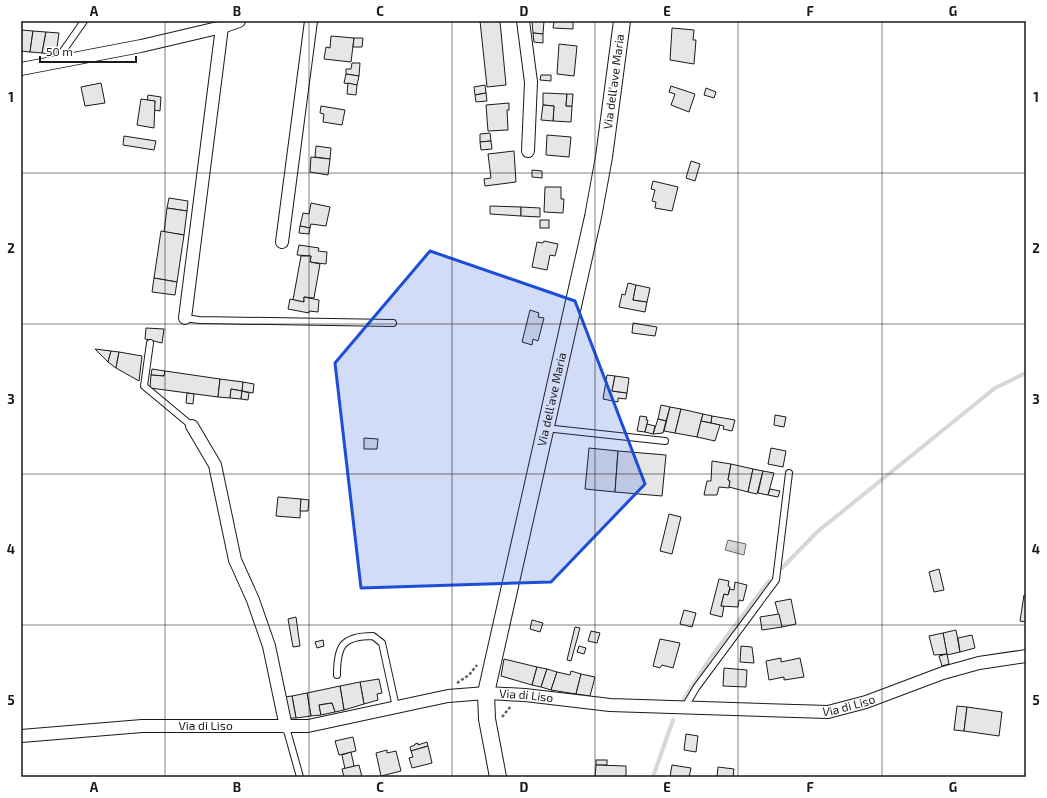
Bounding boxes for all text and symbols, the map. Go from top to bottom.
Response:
text: A [90,3,99,19]
text: B [233,3,241,19]
text: C [376,3,384,19]
text: D [520,3,529,19]
text: E [663,3,671,19]
text: F [806,3,814,19]
text: G [949,3,957,19]
street label: Via dell'ave Maria [600,33,626,130]
scale bar [40,38,136,64]
text: 50 m [46,44,73,58]
text: 1 [8,89,14,105]
text: 1 [1033,89,1039,105]
text: 2 [7,240,15,256]
text: 2 [1032,240,1040,256]
street label: Via dell'ave Maria [534,351,568,447]
text: 3 [7,391,15,407]
text: 3 [1032,391,1040,407]
text: 4 [7,541,15,557]
text: 4 [1032,541,1040,557]
street label: Via di Liso [499,686,554,704]
street label: Via di Liso [822,691,877,718]
text: 5 [7,692,15,708]
text: 5 [1032,692,1040,708]
street label: Via di Liso [178,718,233,732]
text: A [90,779,99,795]
text: B [233,779,241,795]
text: C [376,779,384,795]
text: D [520,779,529,795]
text: E [663,779,671,795]
text: F [806,779,814,795]
text: G [949,779,957,795]

